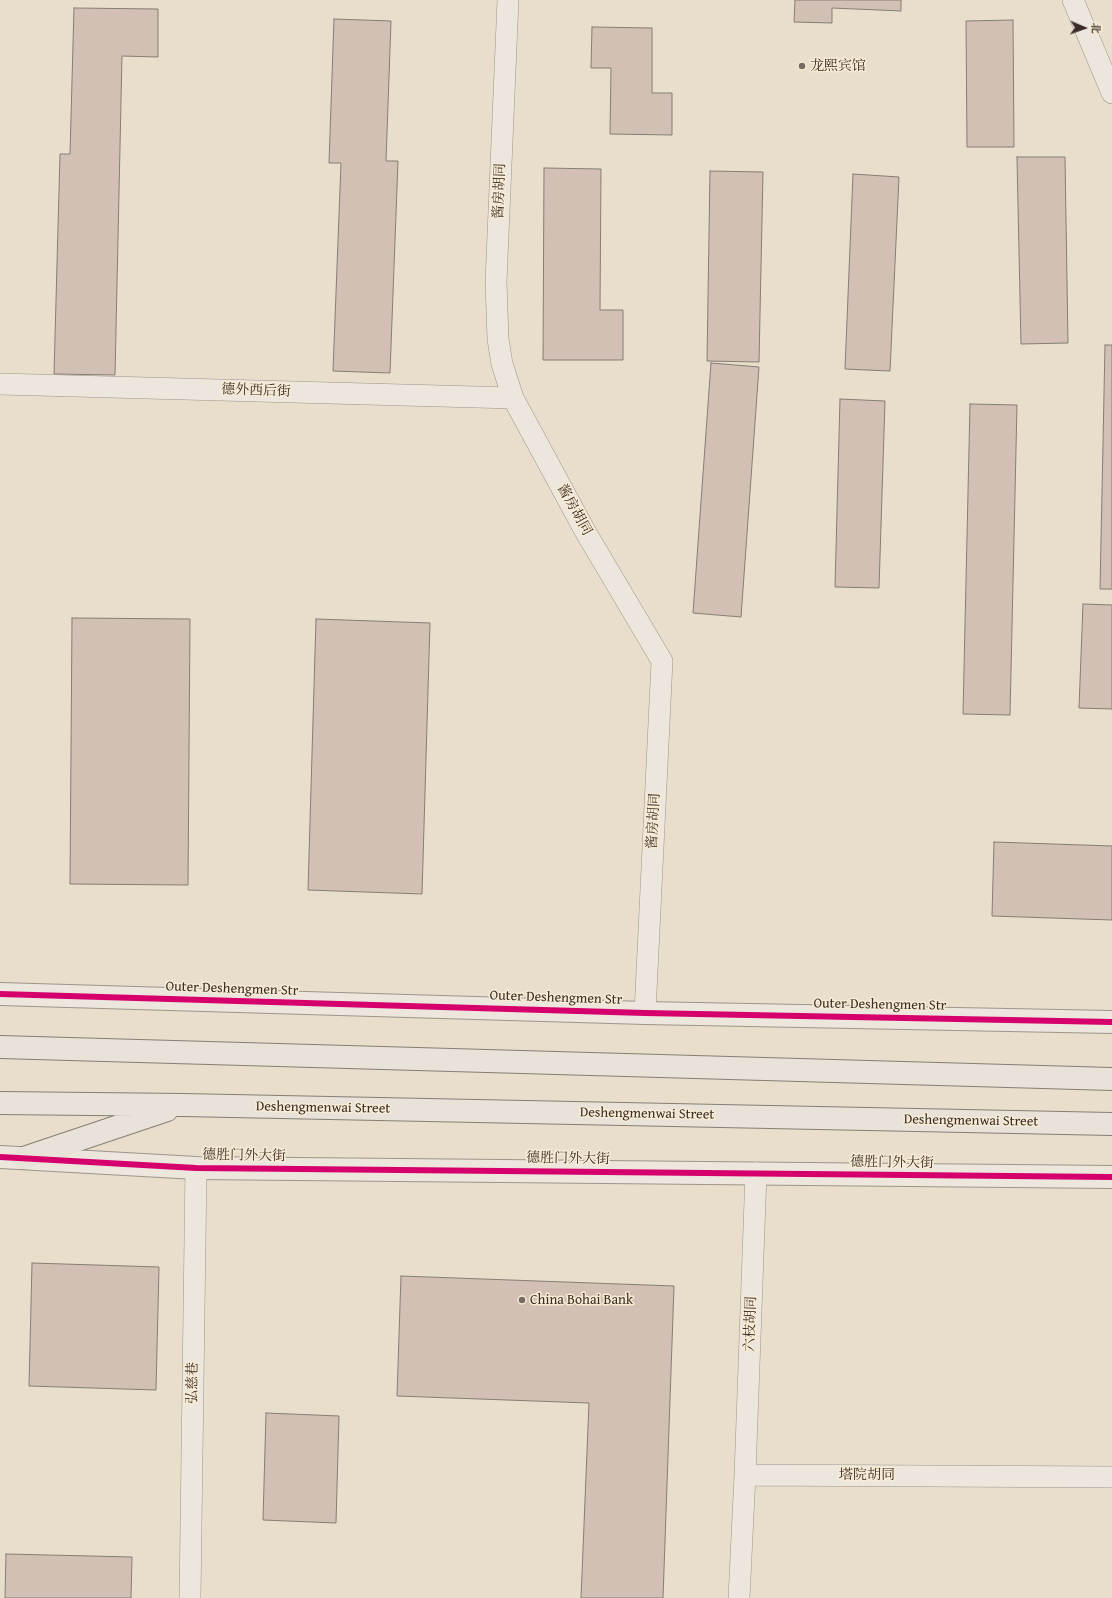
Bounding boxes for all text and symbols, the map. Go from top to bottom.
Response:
north arrow [1064,8,1104,48]
text: 北 [1088,23,1104,34]
place label: 龙熙宾馆 [810,58,866,74]
marker: 龙熙宾馆 [797,61,807,71]
street label: 酱房胡同 [491,163,509,219]
street label: 德外西后街 [221,381,291,401]
street label: 酱房胡同 [553,481,595,539]
street label: 酱房胡同 [644,793,664,849]
street label: Outer Deshengmen Str [165,978,299,1000]
street label: Outer Deshengmen Str [489,987,623,1009]
street label: Outer Deshengmen Str [813,995,947,1015]
street label: Deshengmenwai Street [256,1098,390,1118]
street label: Deshengmenwai Street [580,1104,714,1124]
street label: Deshengmenwai Street [904,1111,1038,1131]
street label: 德胜门外大街 [202,1147,286,1165]
street label: 德胜门外大街 [526,1150,610,1168]
street label: 德胜门外大街 [850,1154,934,1172]
place label: China Bohai Bank [530,1292,633,1308]
marker: China Bohai Bank [517,1295,527,1305]
street label: 六枝胡同 [742,1296,760,1352]
street label: 弘慈巷 [184,1362,202,1404]
street label: 塔院胡同 [839,1467,895,1483]

